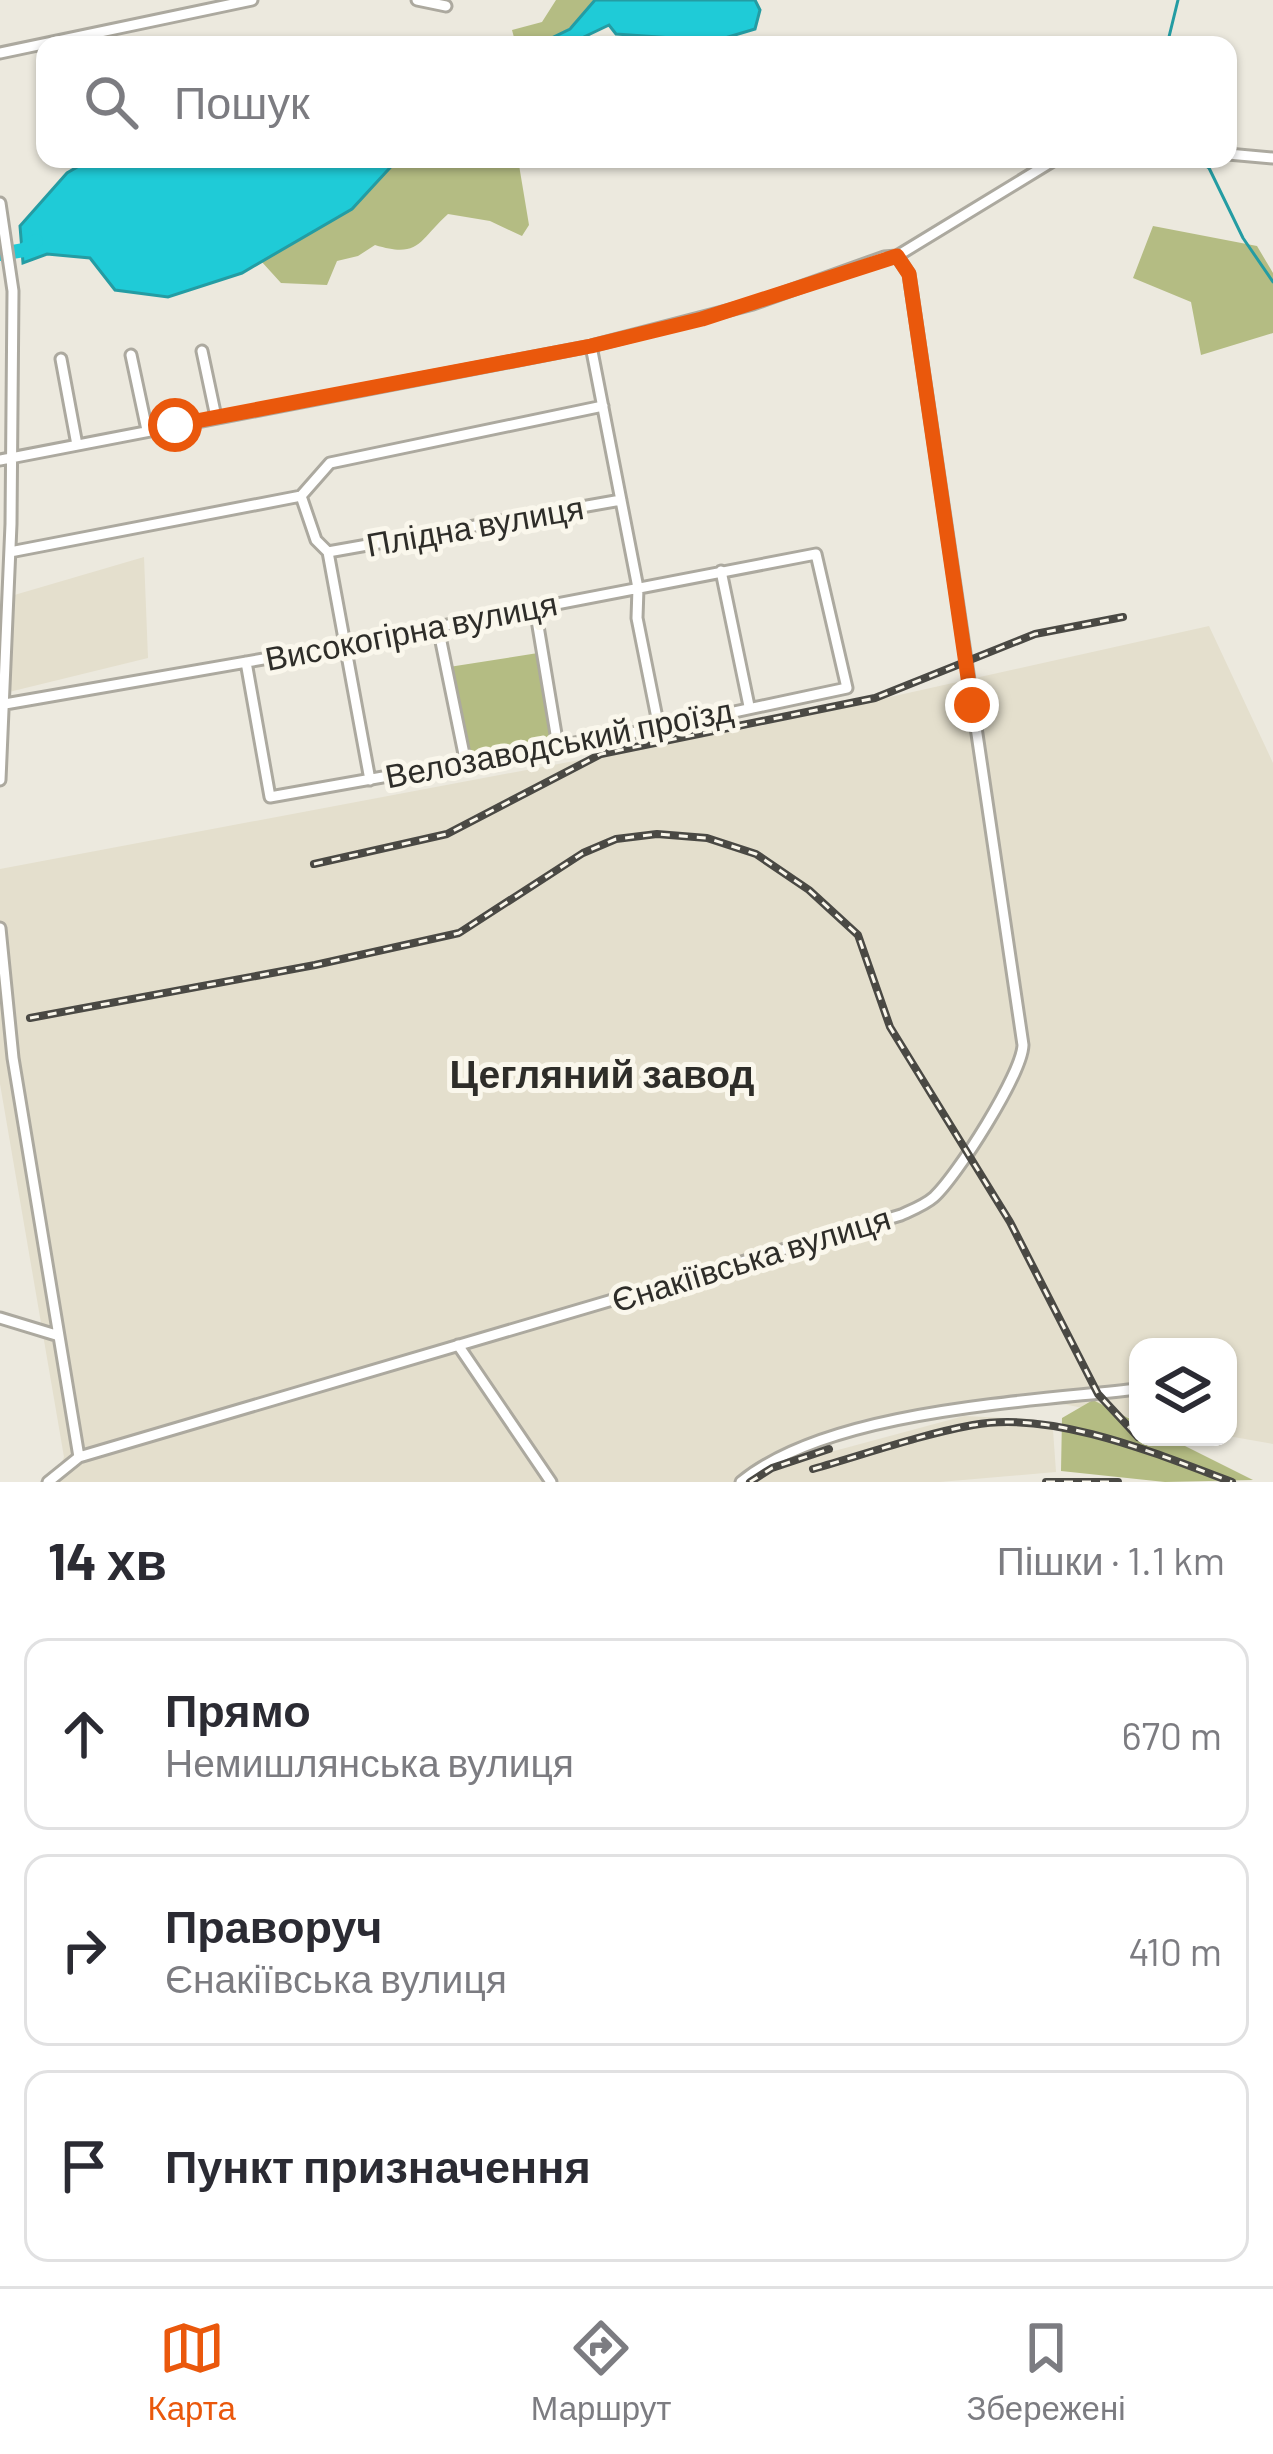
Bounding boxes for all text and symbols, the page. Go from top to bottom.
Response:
search box [36,36,1237,168]
icon: search [78,69,144,135]
text: Пошук [174,74,310,128]
route start [148,398,202,452]
street label: Плідна вулиця [363,486,587,564]
street label: Високогірна вулиця [261,582,560,678]
route end [945,678,999,732]
street label: Велозаводський проїзд [382,689,736,795]
district label: Цегляний завод [450,1049,755,1096]
street label: Єнакіївська вулиця [607,1197,895,1319]
map controls [1129,1338,1237,1446]
button: layers [1129,1338,1237,1446]
text: 14 хв [48,1529,167,1590]
text: Пішки · 1.1 km [997,1536,1225,1583]
text: Прямо [165,1682,311,1736]
icon: ahead [51,1701,117,1767]
text: 670 m [1121,1711,1222,1758]
text: Немишлянська вулиця [165,1738,574,1785]
text: Праворуч [165,1898,382,1952]
icon: right [51,1917,117,1983]
text: 410 m [1128,1927,1222,1974]
text: Єнакіївська вулиця [165,1954,507,2001]
icon: arrive [51,2133,117,2199]
text: Пункт призначення [165,2138,591,2192]
tab: Карта [147,2315,236,2428]
tab: Маршрут [531,2315,671,2428]
tab: Збережені [966,2315,1126,2428]

